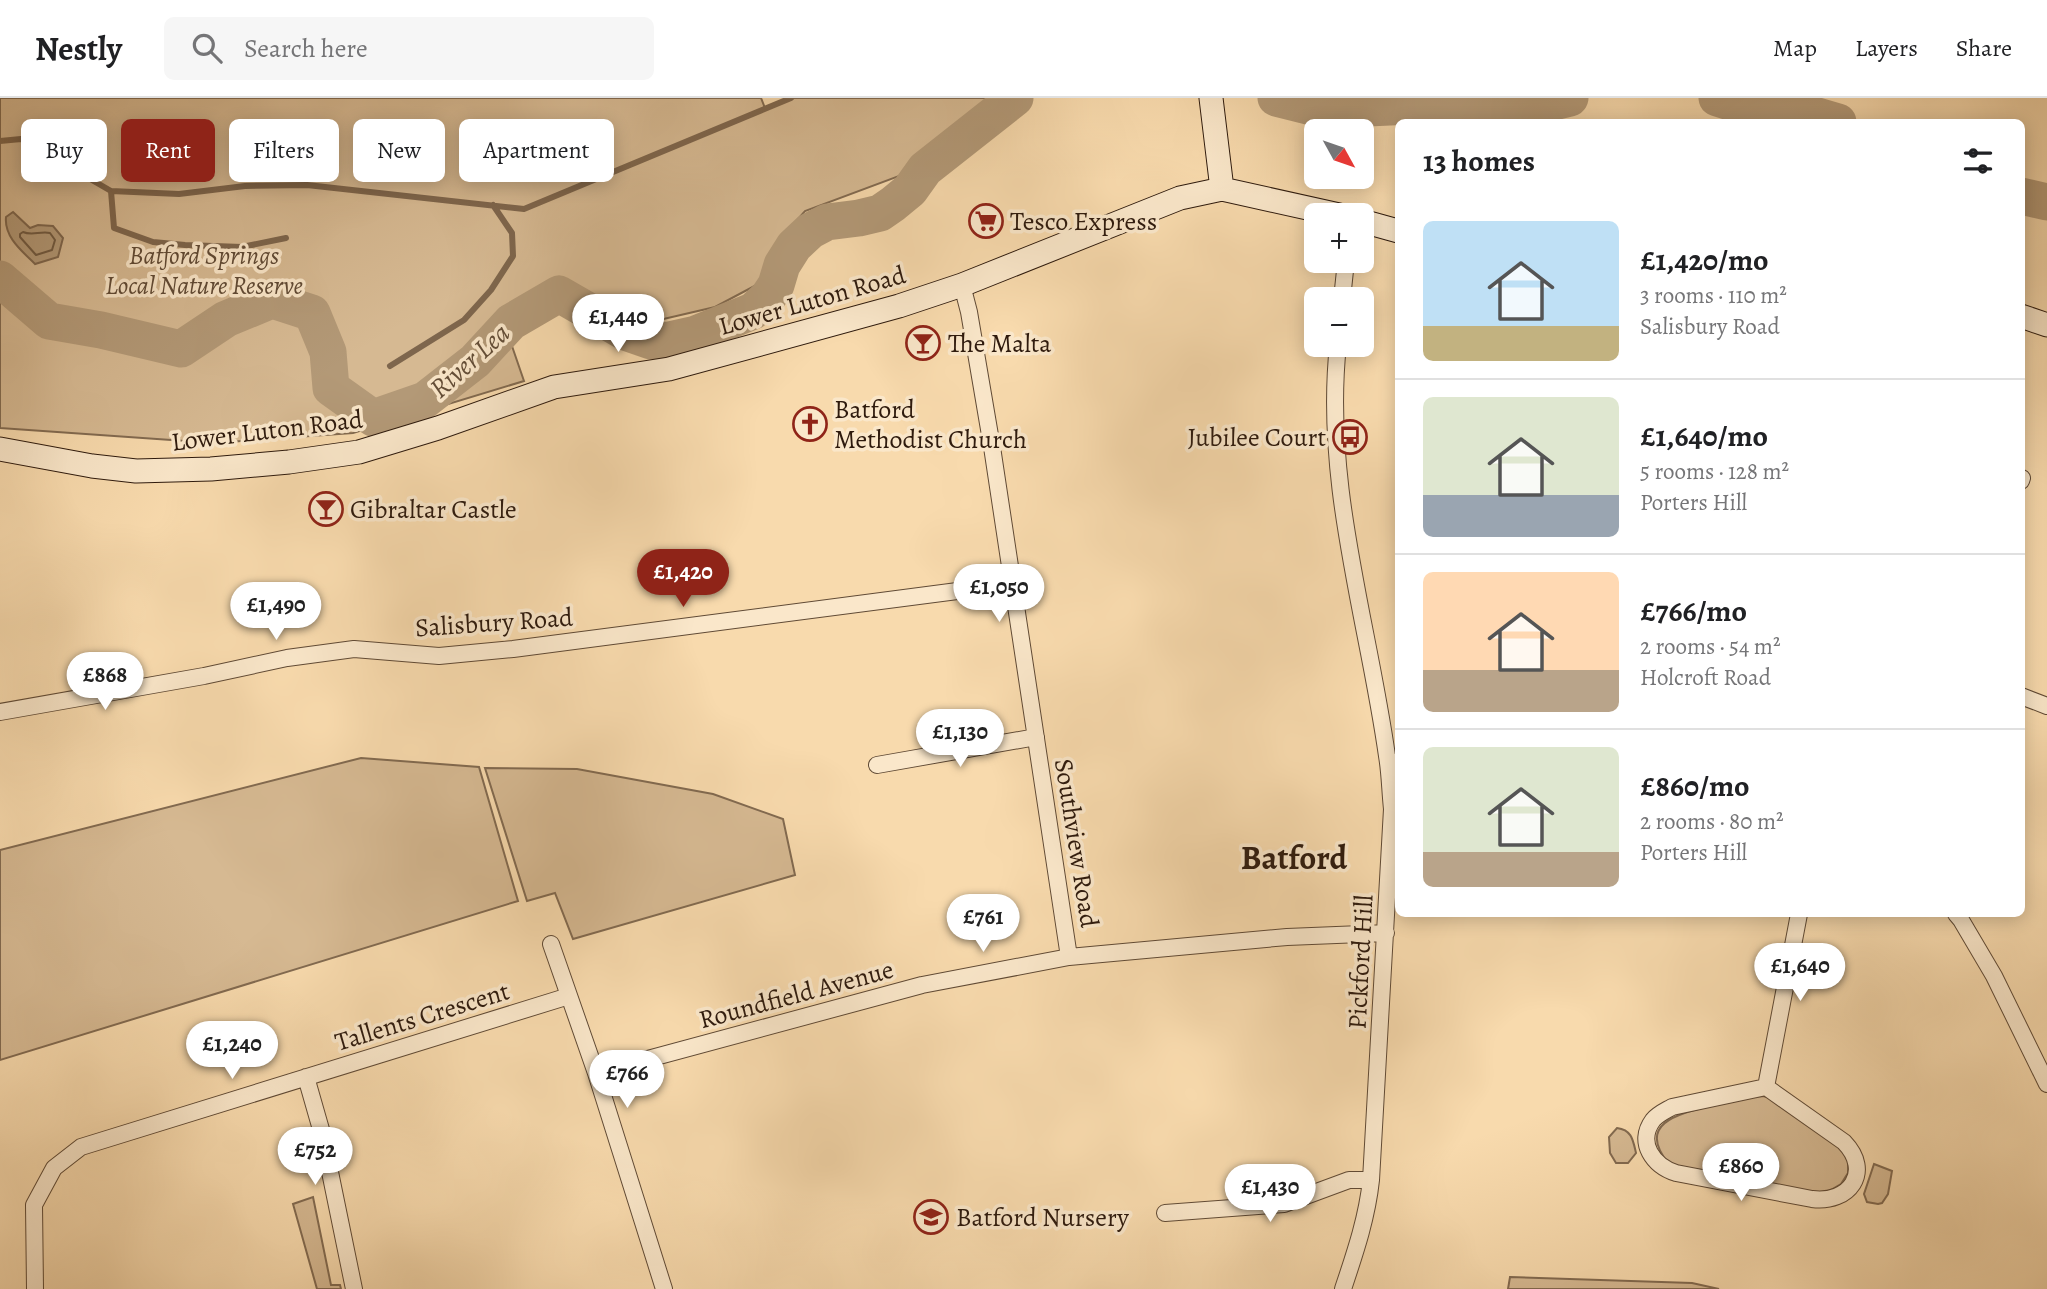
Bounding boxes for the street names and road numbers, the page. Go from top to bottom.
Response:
street label: Lower Luton Road [715,257,910,344]
street label: Lower Luton Road [169,401,365,460]
street label: Salisbury Road [414,600,574,645]
street label: Southview Road [1046,756,1107,930]
street label: Pickford Hill [1340,894,1381,1030]
street label: Roundfield Avenue [695,952,897,1037]
street label: Tallents Crescent [331,973,514,1060]

